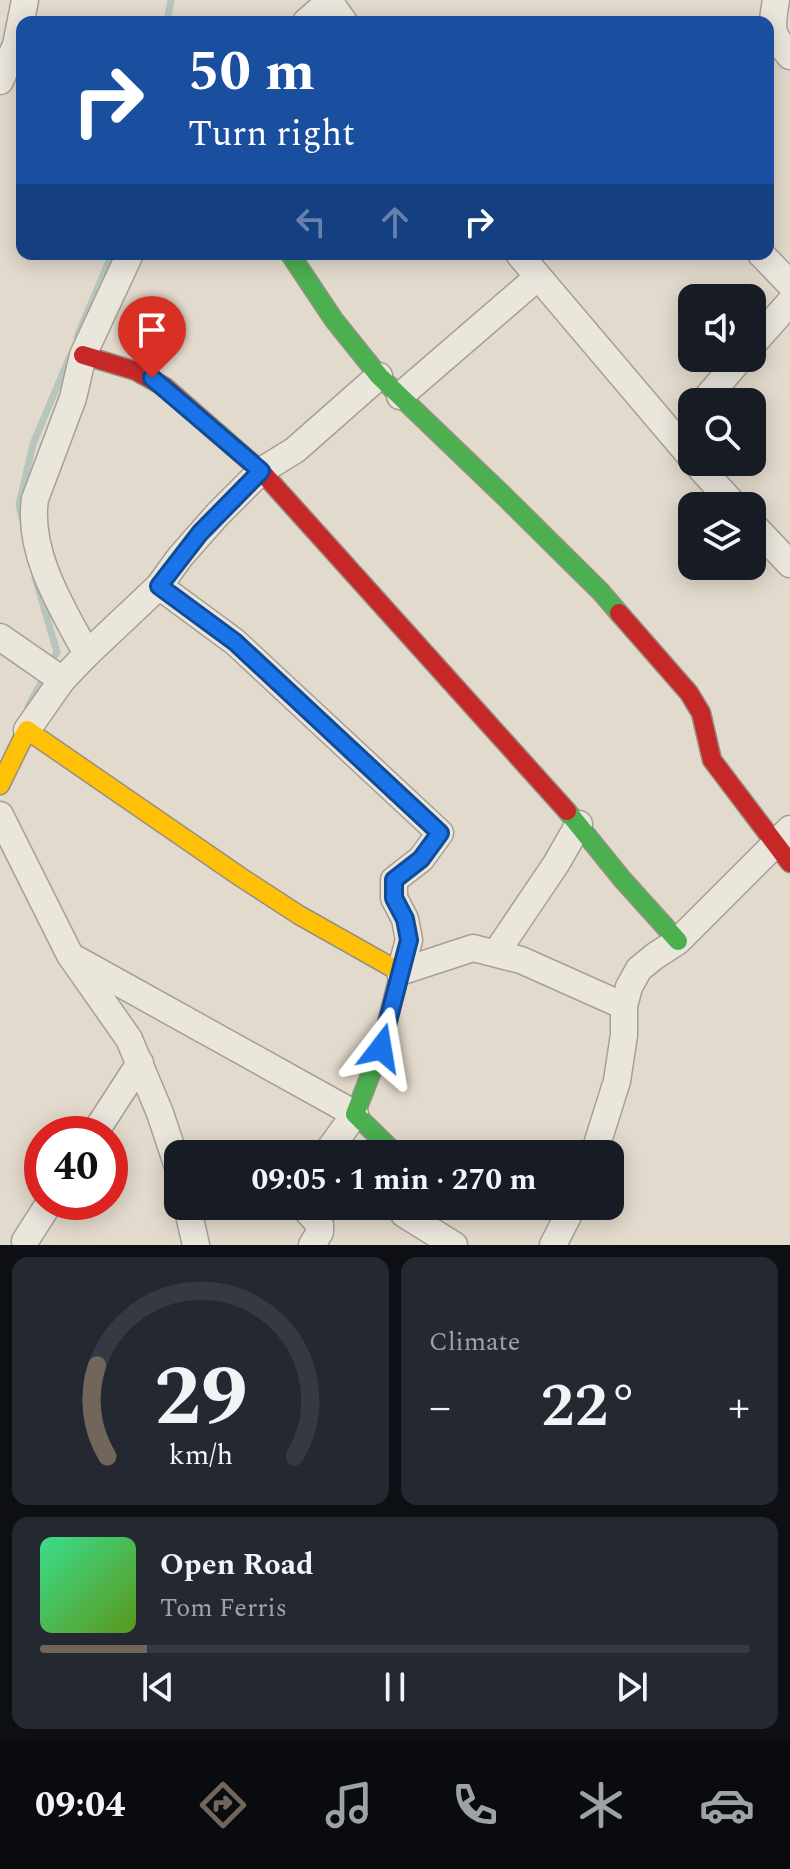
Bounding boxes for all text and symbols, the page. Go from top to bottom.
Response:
text: 50 m [188,30,315,115]
icon: right [56,48,160,152]
text: Turn right [188,107,355,162]
icon: left [289,200,333,244]
icon: ahead [373,200,417,244]
icon: right [457,200,501,244]
map controls [678,284,766,580]
button: sound [678,284,766,372]
pin [118,296,186,378]
icon: arrive [130,308,174,352]
button: search [678,388,766,476]
button: layers [678,492,766,580]
position arrow [339,1006,423,1090]
speed limit sign: 40 [24,1116,128,1220]
text: 09:05 · 1 min · 270 m [251,1157,537,1203]
text: Climate [429,1322,520,1362]
text: 29 [154,1335,247,1462]
text: 22° [541,1361,638,1453]
text: − [429,1374,451,1441]
text: + [728,1374,750,1441]
text: km/h [168,1434,233,1477]
text: Open Road [160,1542,314,1588]
text: Tom Ferris [160,1588,287,1628]
icon: previous [136,1665,180,1709]
icon: pause [373,1665,417,1709]
icon: next [610,1665,654,1709]
icon: directions [195,1777,251,1833]
icon: music [321,1777,377,1833]
icon: phone [447,1777,503,1833]
icon: climate [573,1777,629,1833]
icon: car [699,1777,755,1833]
text: 09:04 [35,1778,125,1833]

